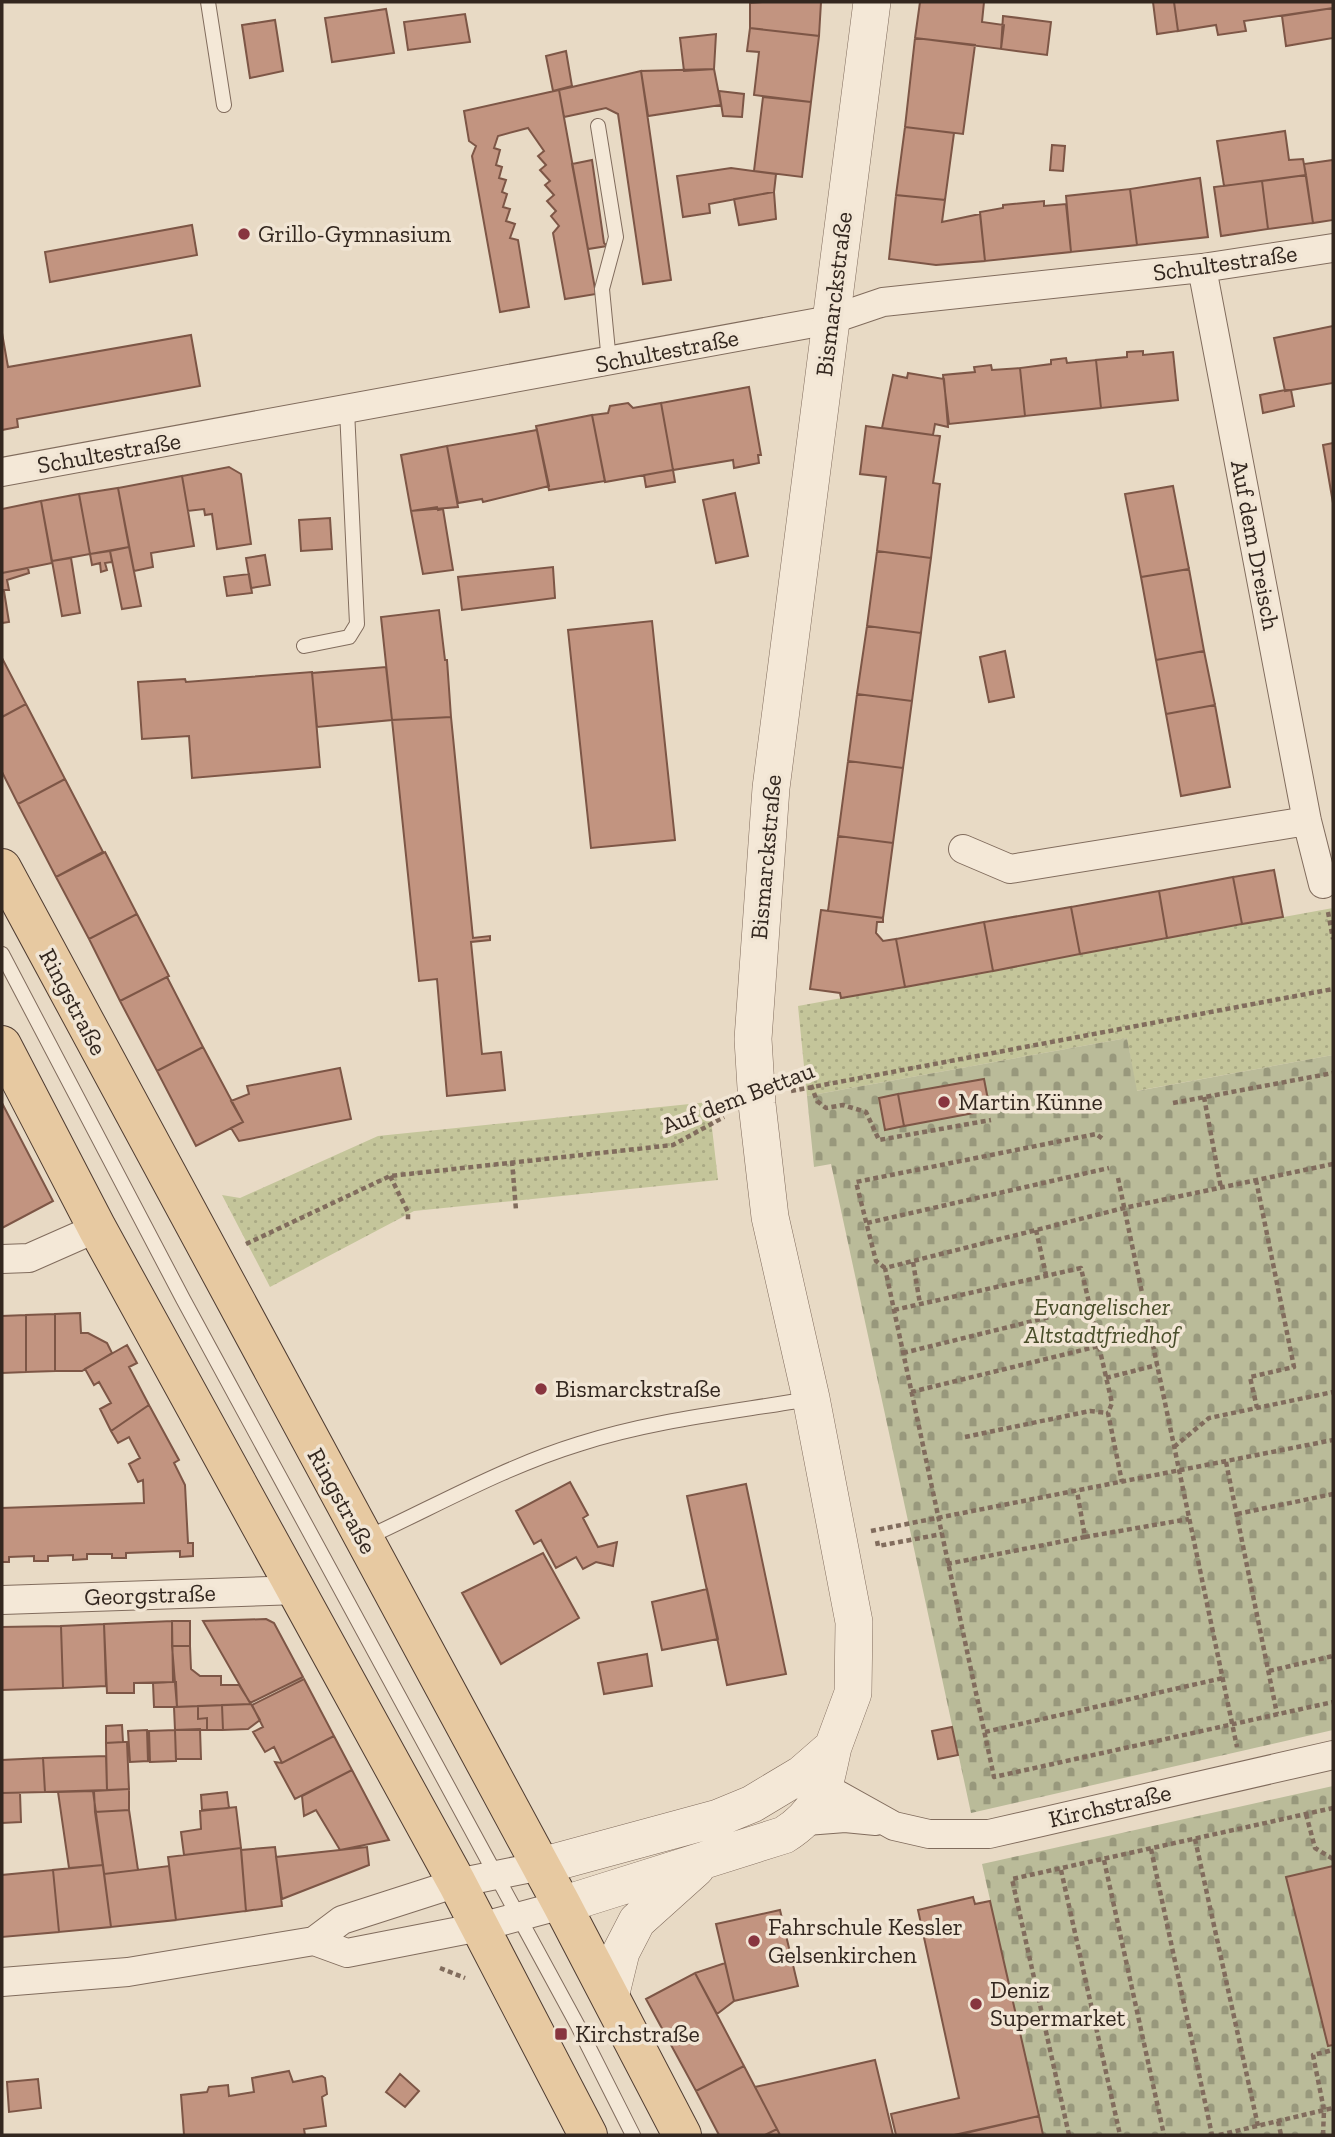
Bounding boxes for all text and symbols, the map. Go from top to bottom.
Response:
street label: Bismarckstraße [809,210,858,378]
place label: Grillo-Gymnasium [258,219,451,248]
marker: Grillo-Gymnasium [236,226,252,242]
street label: Schultestraße [1151,238,1299,287]
street label: Schultestraße [593,322,741,379]
street label: Schultestraße [35,426,183,479]
street label: Auf dem Dreisch [1225,458,1286,633]
street label: Bismarckstraße [744,773,787,941]
street label: Ringstraße [33,944,114,1060]
street label: Auf dem Bettau [657,1055,819,1140]
place label: Martin Künne [958,1087,1103,1116]
marker: Martin Künne [936,1094,952,1110]
park label: Evangelischer Altstadtfriedhof [1023,1292,1182,1349]
place label: Bismarckstraße [555,1374,721,1403]
marker: Bismarckstraße [533,1381,549,1397]
street label: Ringstraße [302,1443,383,1559]
street label: Georgstraße [84,1578,216,1611]
street label: Kirchstraße [1046,1777,1174,1834]
place label: Fahrschule Kessler Gelsenkirchen [768,1912,963,1969]
marker: Fahrschule Kessler Gelsenkirchen [746,1933,762,1949]
place label: Deniz Supermarket [990,1975,1125,2032]
marker: Deniz Supermarket [968,1996,984,2012]
place label: Kirchstraße [575,2019,700,2048]
marker: Kirchstraße [553,2026,569,2042]

